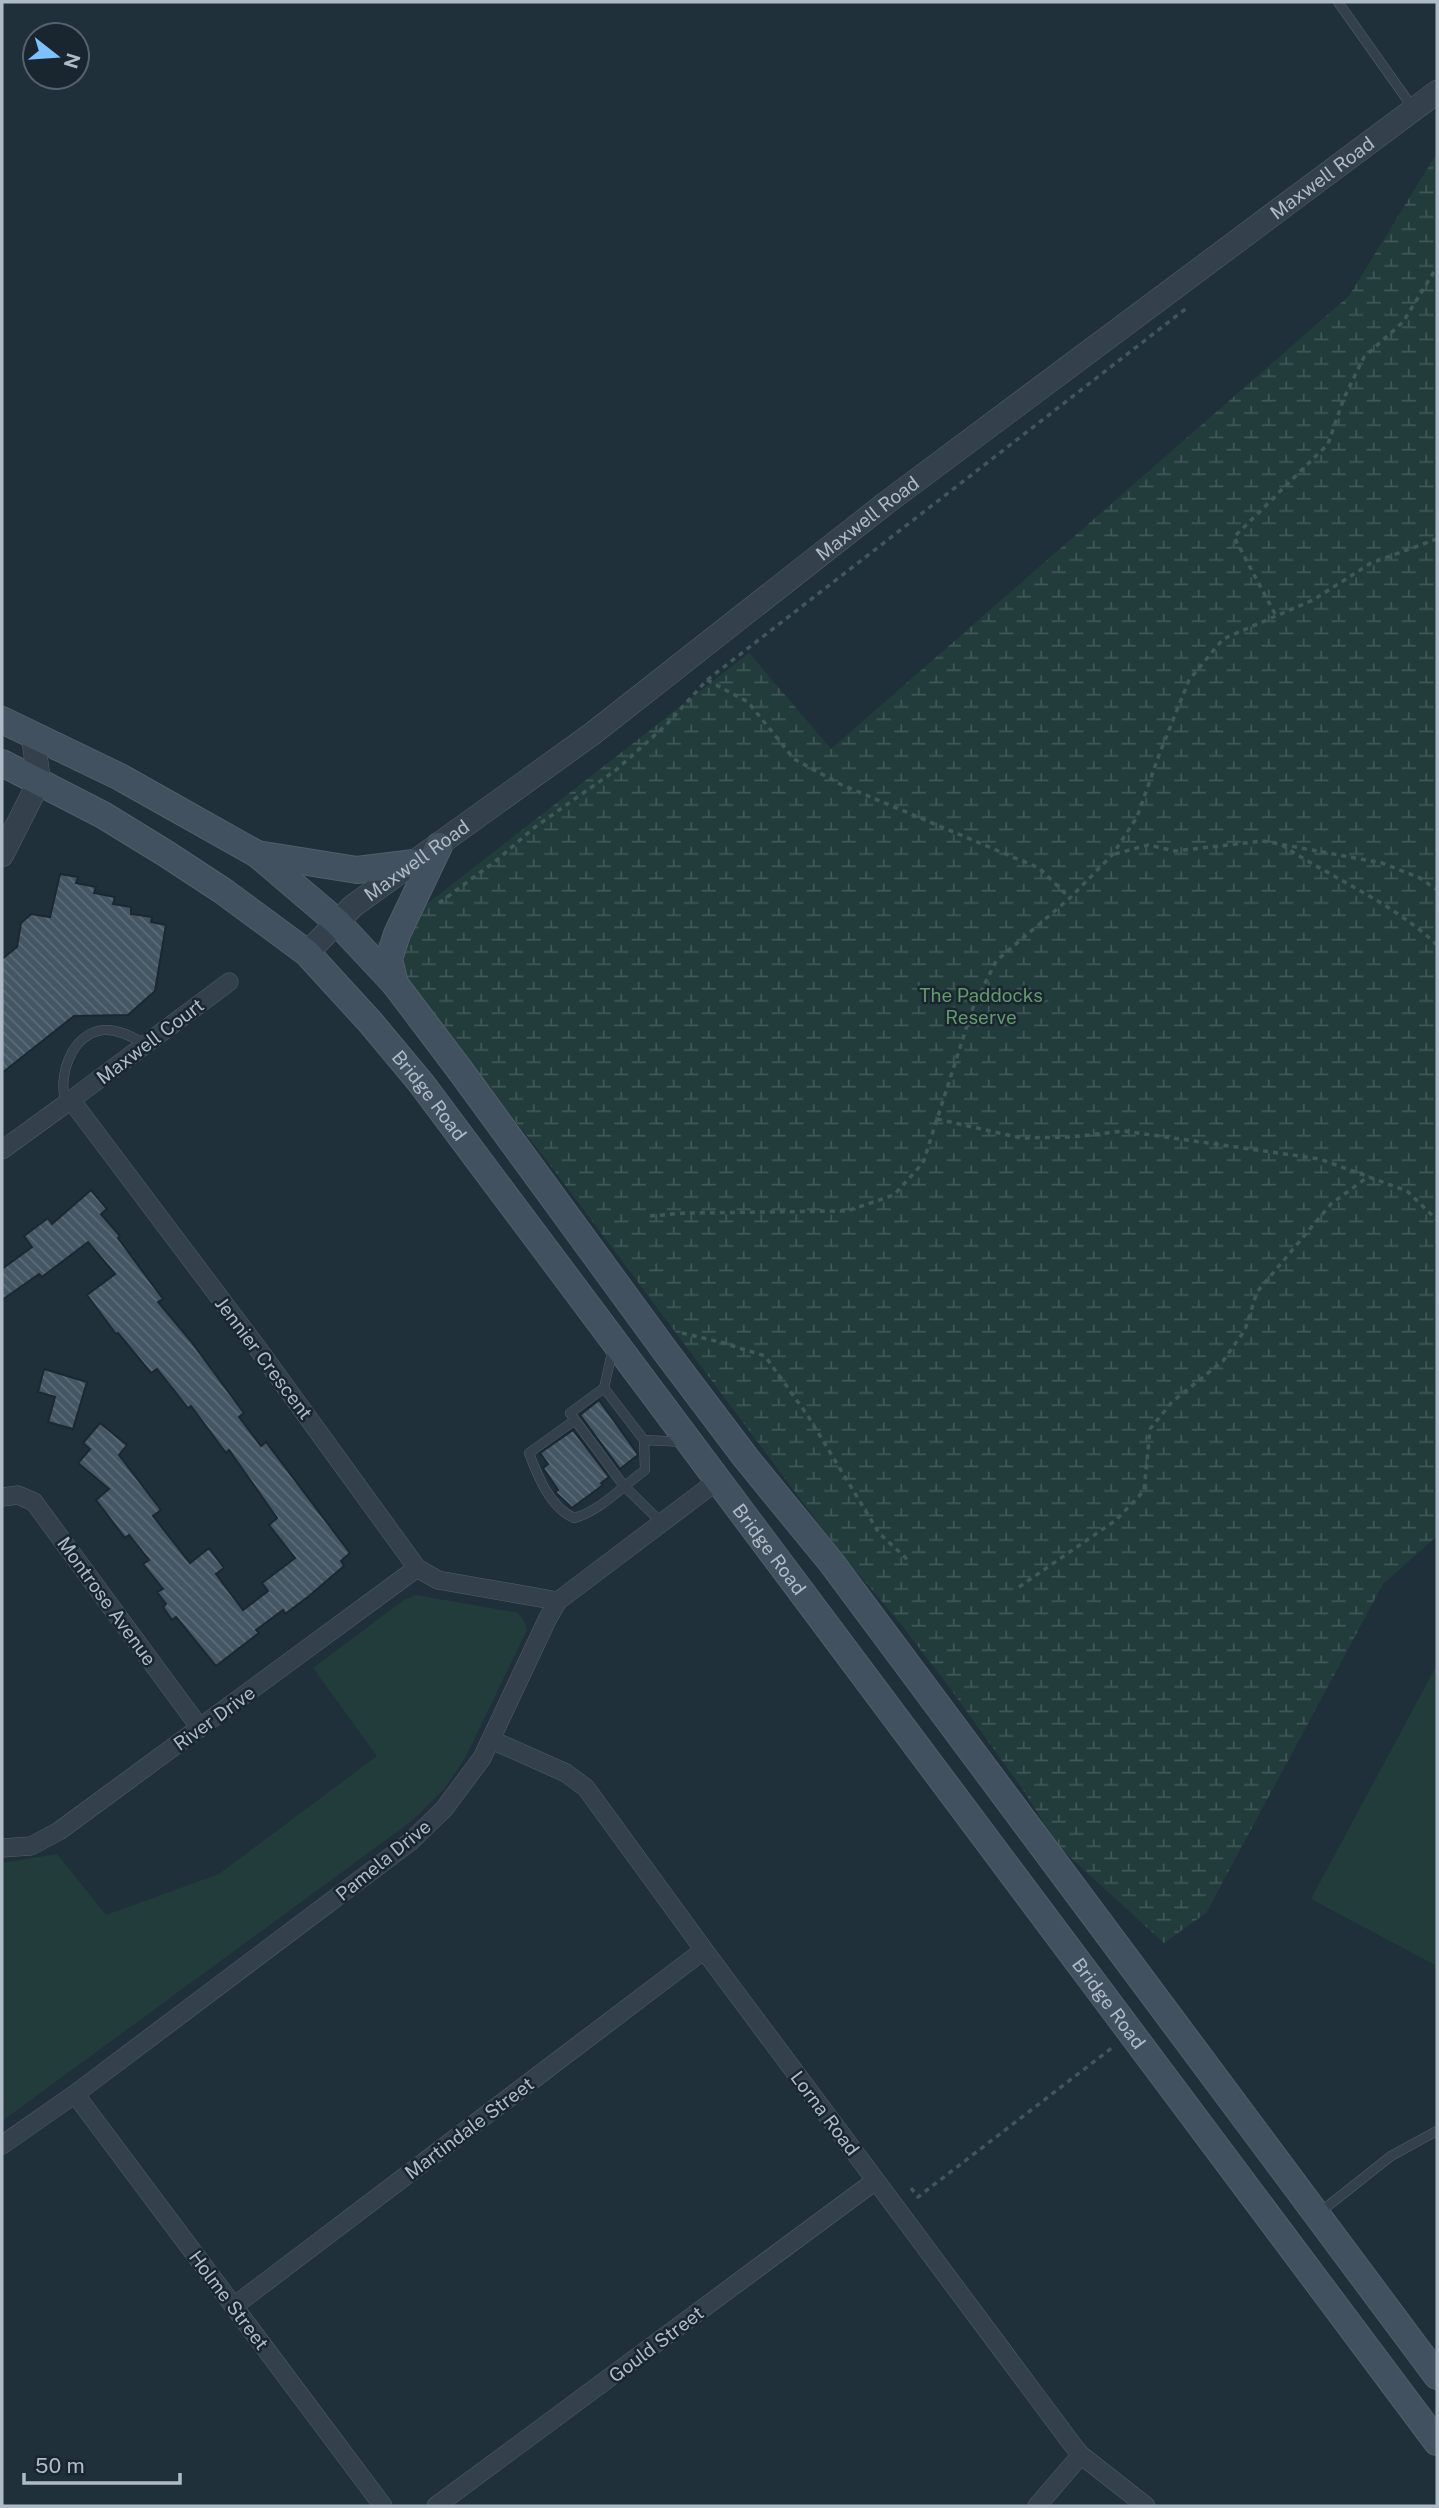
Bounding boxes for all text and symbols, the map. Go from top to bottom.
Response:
north arrow [21,21,91,91]
text: N [60,51,85,71]
street label: Maxwell Road [1266,132,1378,224]
street label: Maxwell Road [811,471,923,565]
street label: Maxwell Road [360,815,473,905]
park label: The Paddocks Reserve [919,984,1043,1028]
street label: Maxwell Court [92,994,208,1088]
street label: Bridge Road [388,1046,471,1145]
street label: Jennier Crescent [211,1293,317,1423]
street label: Bridge Road [728,1499,811,1599]
street label: Montrose Avenue [53,1532,161,1670]
street label: River Drive [169,1681,259,1755]
street label: Pamela Drive [331,1815,435,1905]
street label: Bridge Road [1068,1953,1150,2053]
street label: Lorna Road [786,2067,864,2159]
street label: Martindale Street [400,2072,538,2184]
street label: Holme Street [185,2246,273,2354]
street label: Gould Street [604,2301,708,2387]
scale bar [24,2442,180,2486]
text: 50 m [35,2453,85,2478]

